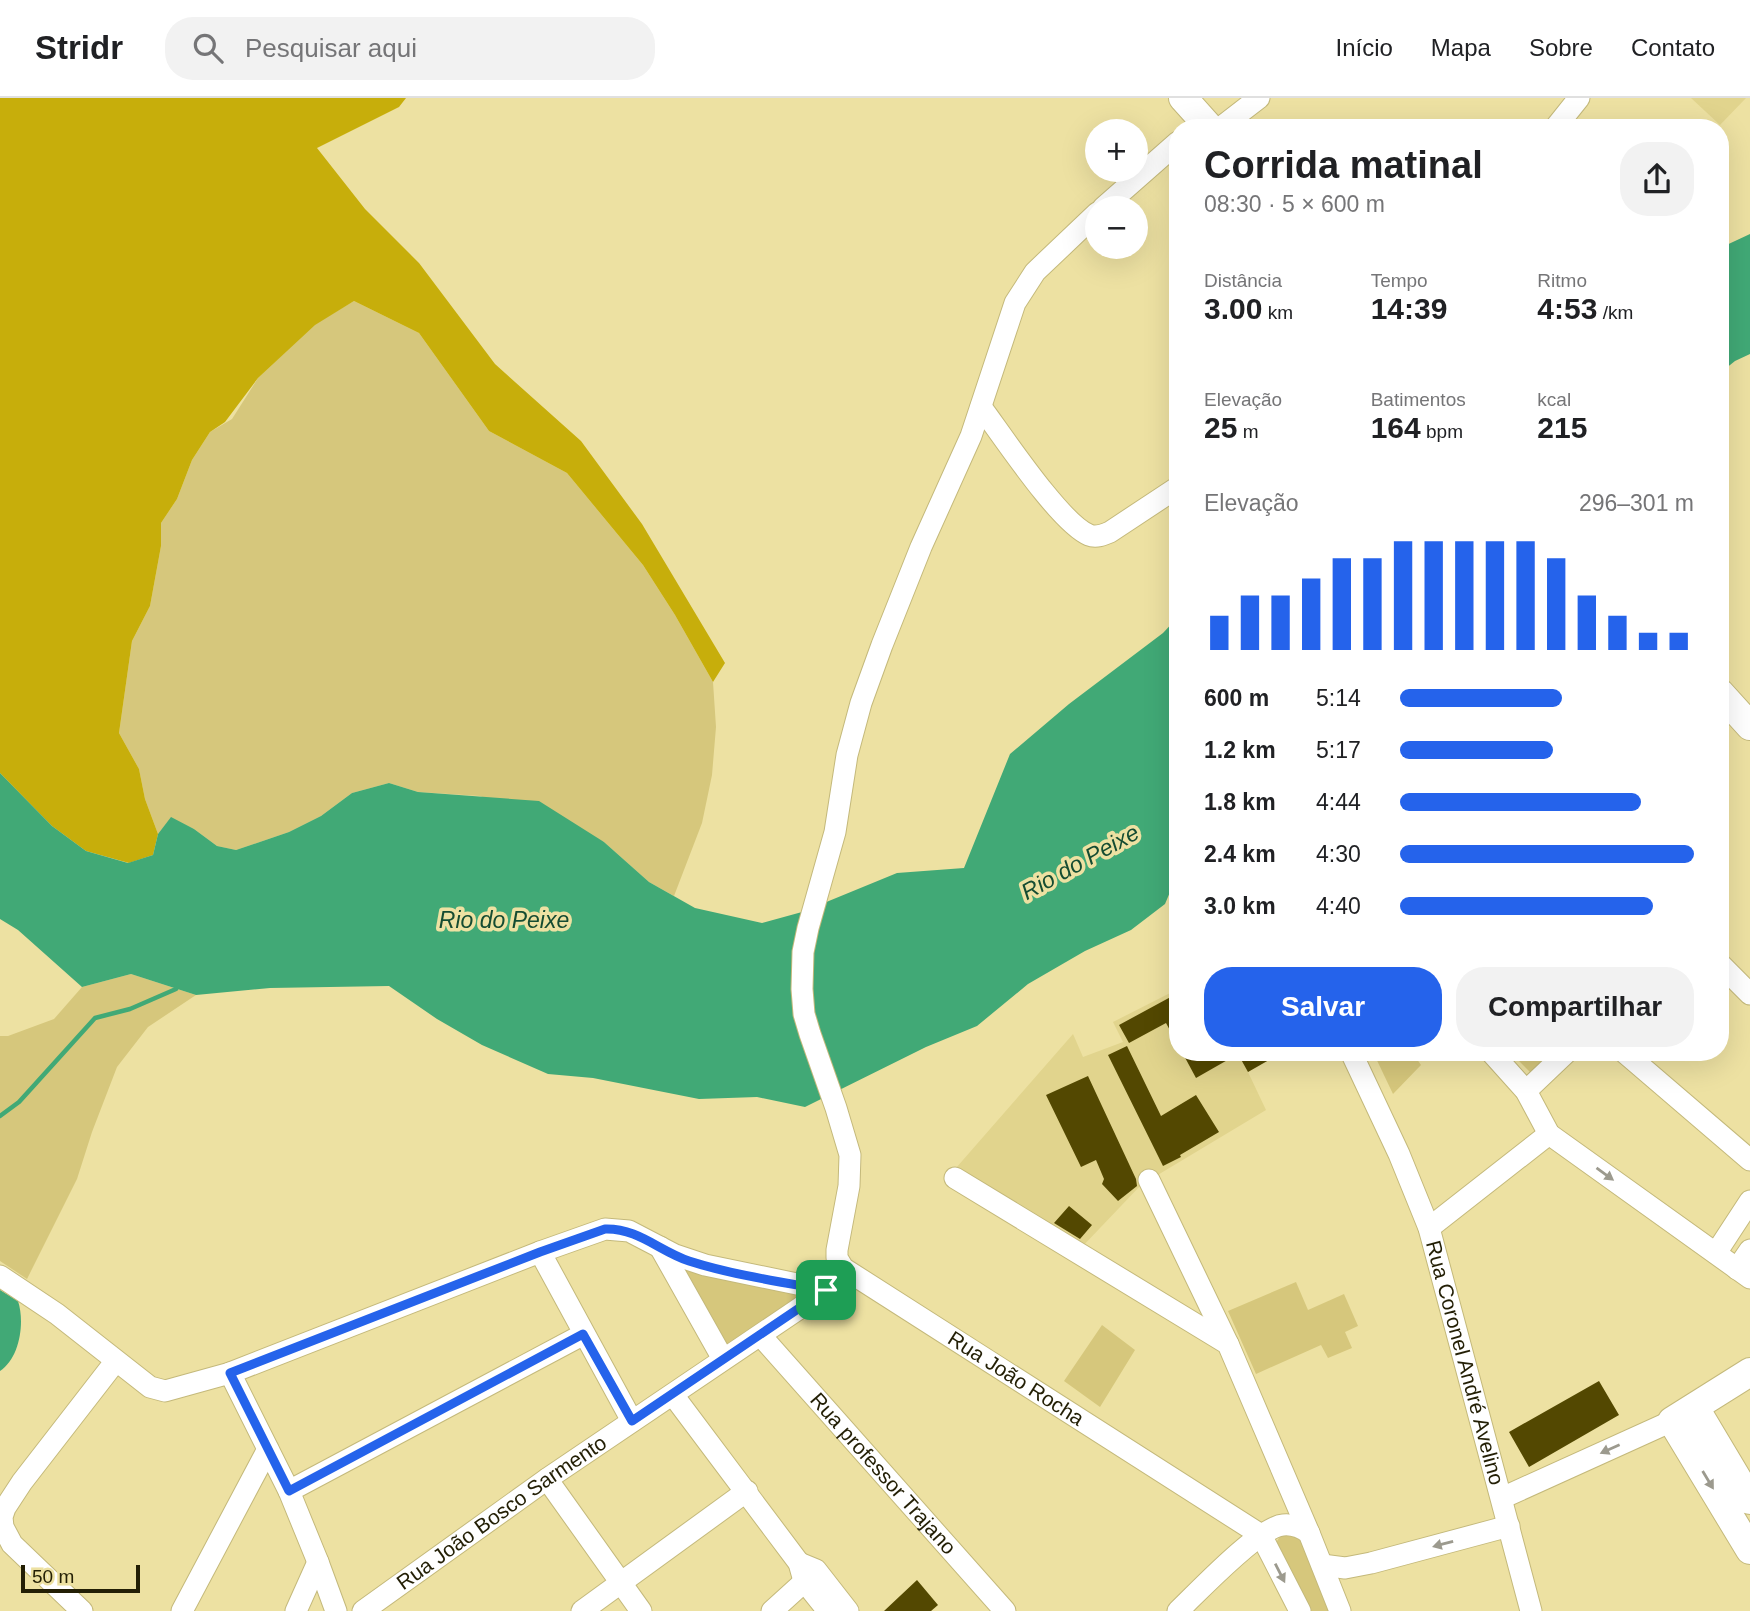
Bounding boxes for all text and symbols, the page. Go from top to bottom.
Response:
search box [165,17,655,80]
text: Stridr [35,29,123,66]
icon: search [189,29,227,67]
text: Pesquisar aqui [245,33,417,63]
text: Início [1335,34,1393,61]
text: Mapa [1431,34,1491,61]
text: Sobre [1529,34,1593,61]
text: Contato [1631,34,1715,61]
map controls [1085,119,1148,259]
button: + [1085,119,1148,182]
button: share [1620,142,1694,216]
text: Corrida matinal [1204,144,1483,186]
text: 08:30 · 5 × 600 m [1204,191,1385,217]
button: − [1085,196,1148,259]
text: Distância [1204,270,1282,291]
text: Tempo [1371,270,1428,291]
text: Ritmo [1537,270,1587,291]
text: 3.00 [1204,292,1262,325]
text: 14:39 [1371,292,1447,325]
text: 4:53 [1537,292,1597,325]
text: km [1262,302,1293,323]
text: /km [1597,302,1633,323]
text: Elevação [1204,389,1282,410]
text: Batimentos [1371,389,1466,410]
text: kcal [1537,389,1571,410]
text: 25 [1204,411,1237,444]
text: 164 [1371,411,1421,444]
text: 215 [1537,411,1587,444]
text: m [1237,421,1258,442]
text: bpm [1421,421,1463,442]
text: Elevação [1204,490,1299,516]
text: 296–301 m [1579,490,1694,516]
text: 600 m [1204,685,1269,711]
text: 5:14 [1316,685,1361,711]
text: 1.2 km [1204,737,1276,763]
text: 5:17 [1316,737,1361,763]
text: 1.8 km [1204,789,1276,815]
text: 4:44 [1316,789,1361,815]
water label: Rio do Peixe [1017,819,1143,905]
text: 2.4 km [1204,841,1276,867]
text: 4:30 [1316,841,1361,867]
text: 3.0 km [1204,893,1276,919]
text: 4:40 [1316,893,1361,919]
water label: Rio do Peixe [439,907,569,933]
button: Salvar [1204,967,1442,1047]
button: Compartilhar [1456,967,1694,1047]
one-way arrow [1596,1166,1614,1180]
street label: Rua Coronel André Avelino [1422,1238,1509,1487]
pin [796,1260,856,1320]
icon: arrive [807,1271,845,1309]
street label: Rua João Rocha [944,1326,1089,1430]
street label: Rua professor Trajano [806,1388,961,1559]
street label: Rua João Bosco Sarmento [392,1430,610,1594]
one-way arrow [1600,1443,1620,1455]
one-way arrow [1701,1470,1714,1489]
one-way arrow [1432,1539,1454,1550]
scale bar [21,1562,140,1594]
one-way arrow [1275,1563,1286,1583]
text: 50 m [32,1566,74,1587]

